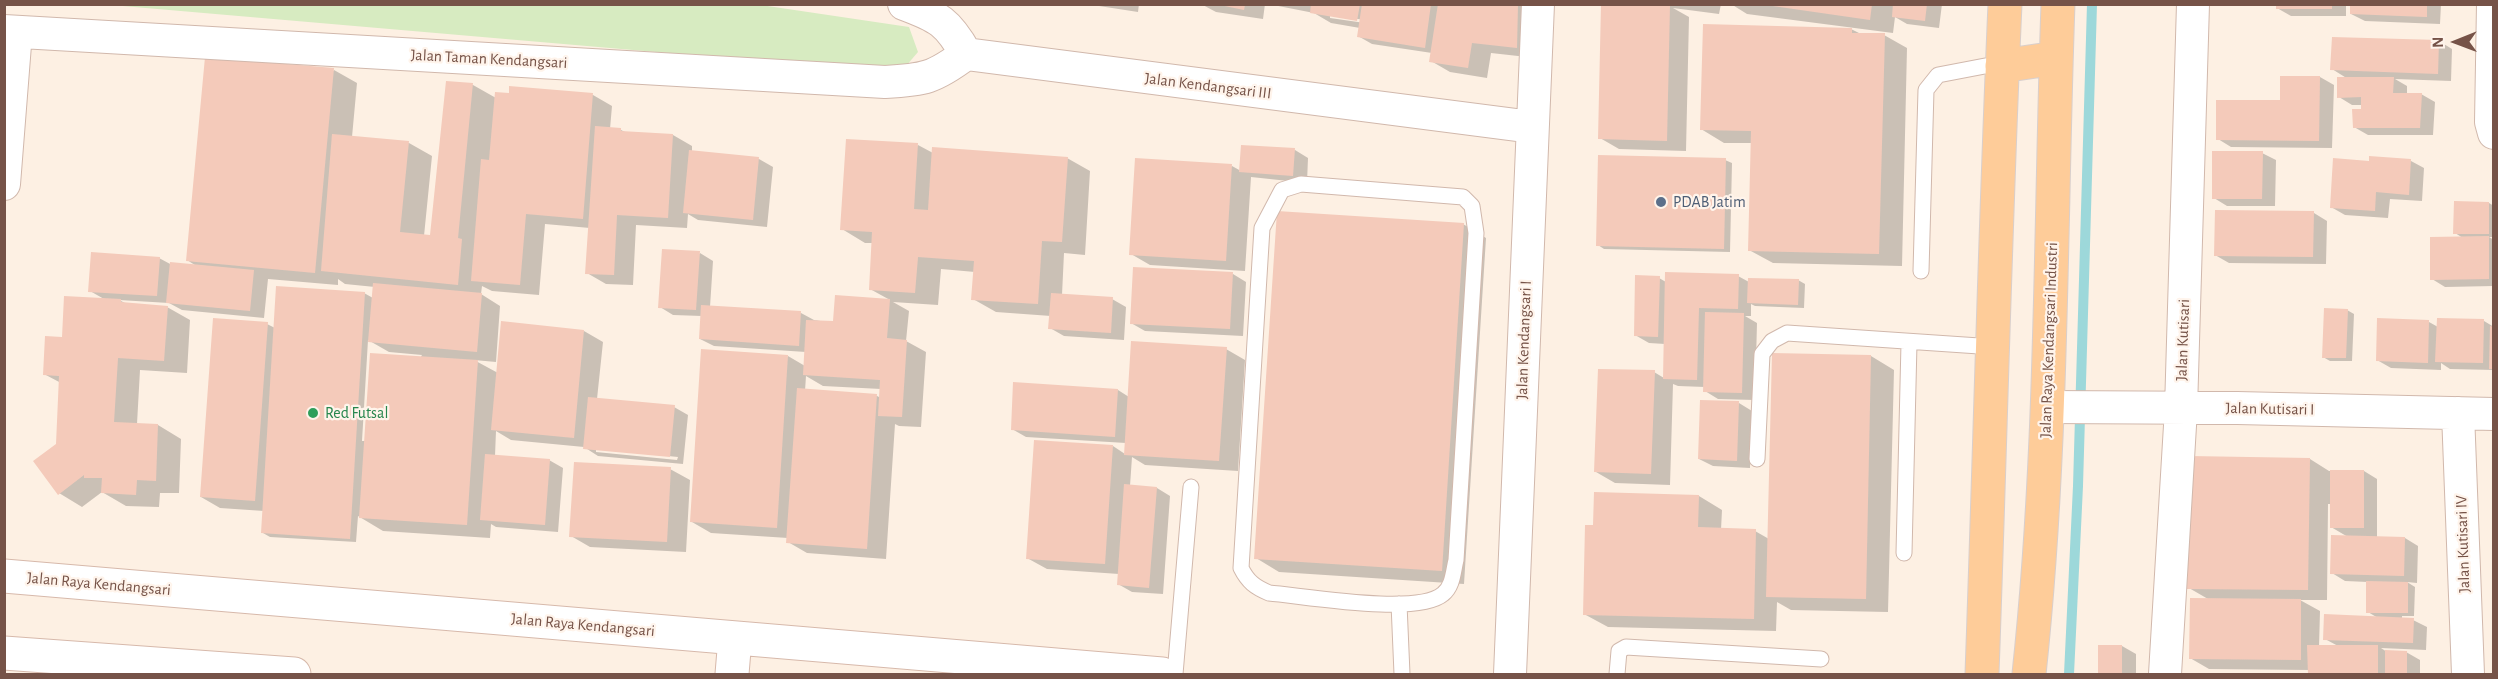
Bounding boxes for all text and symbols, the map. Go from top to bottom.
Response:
north arrow [2426,12,2486,72]
text: N [2430,37,2446,48]
street label: Jalan Taman Kendangsari [410,45,568,73]
street label: Jalan Kendangsari III [1144,69,1272,103]
place label: PDAB Jatim [1673,192,1746,212]
marker: PDAB Jatim [1654,195,1668,209]
street label: Jalan Raya Kendangsari Industri [2036,242,2062,438]
street label: Jalan Kendangsari I [1512,280,1536,400]
street label: Jalan Kutisari [2172,299,2194,381]
street label: Jalan Kutisari I [2225,399,2315,419]
place label: Red Futsal [325,403,388,423]
marker: Red Futsal [306,406,320,420]
street label: Jalan Kutisari IV [2452,495,2474,593]
street label: Jalan Raya Kendangsari [26,568,172,600]
street label: Jalan Raya Kendangsari [510,609,656,641]

